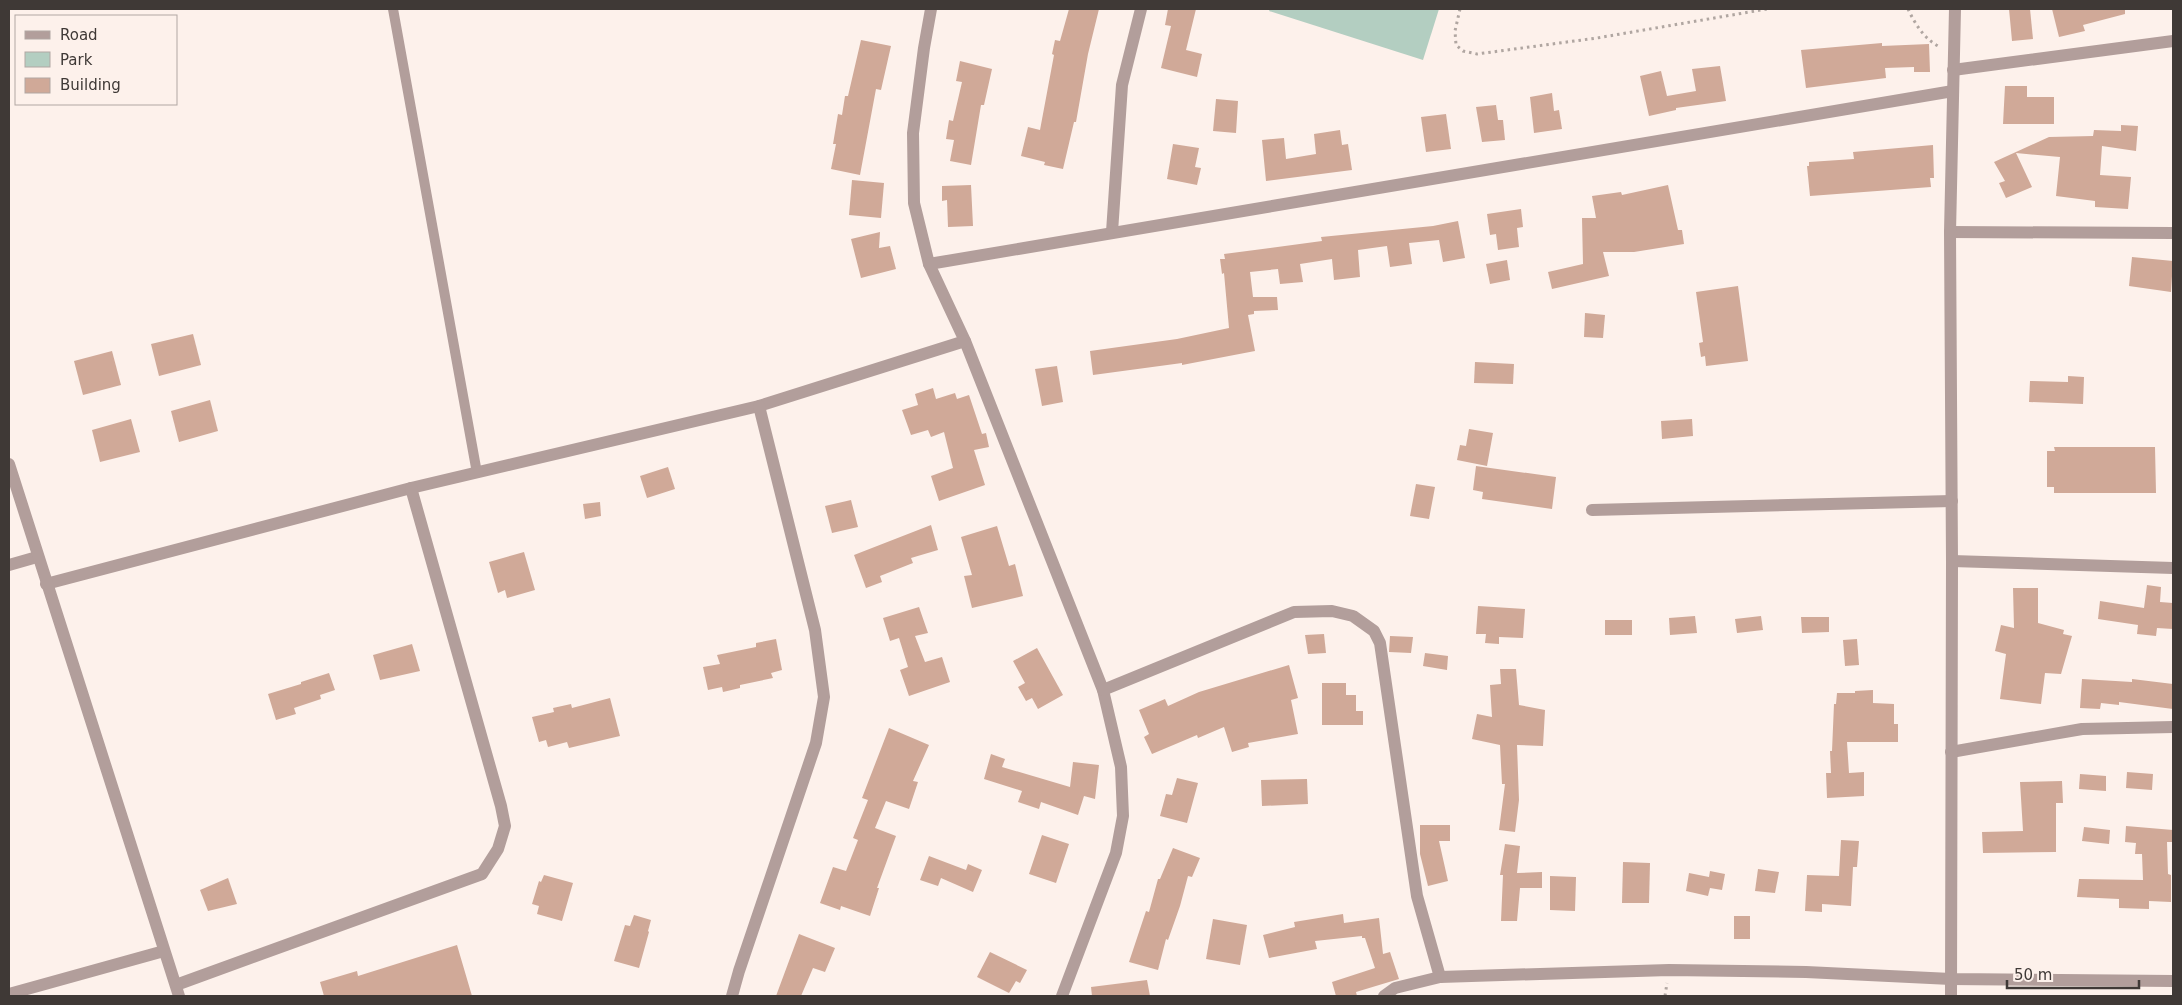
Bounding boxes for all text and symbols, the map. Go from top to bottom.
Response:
legend [15,15,178,105]
text: Road [60,26,98,44]
text: Park [60,51,93,69]
text: Building [60,76,121,94]
scale bar [2007,958,2140,990]
text: 50 m [2014,966,2052,984]

